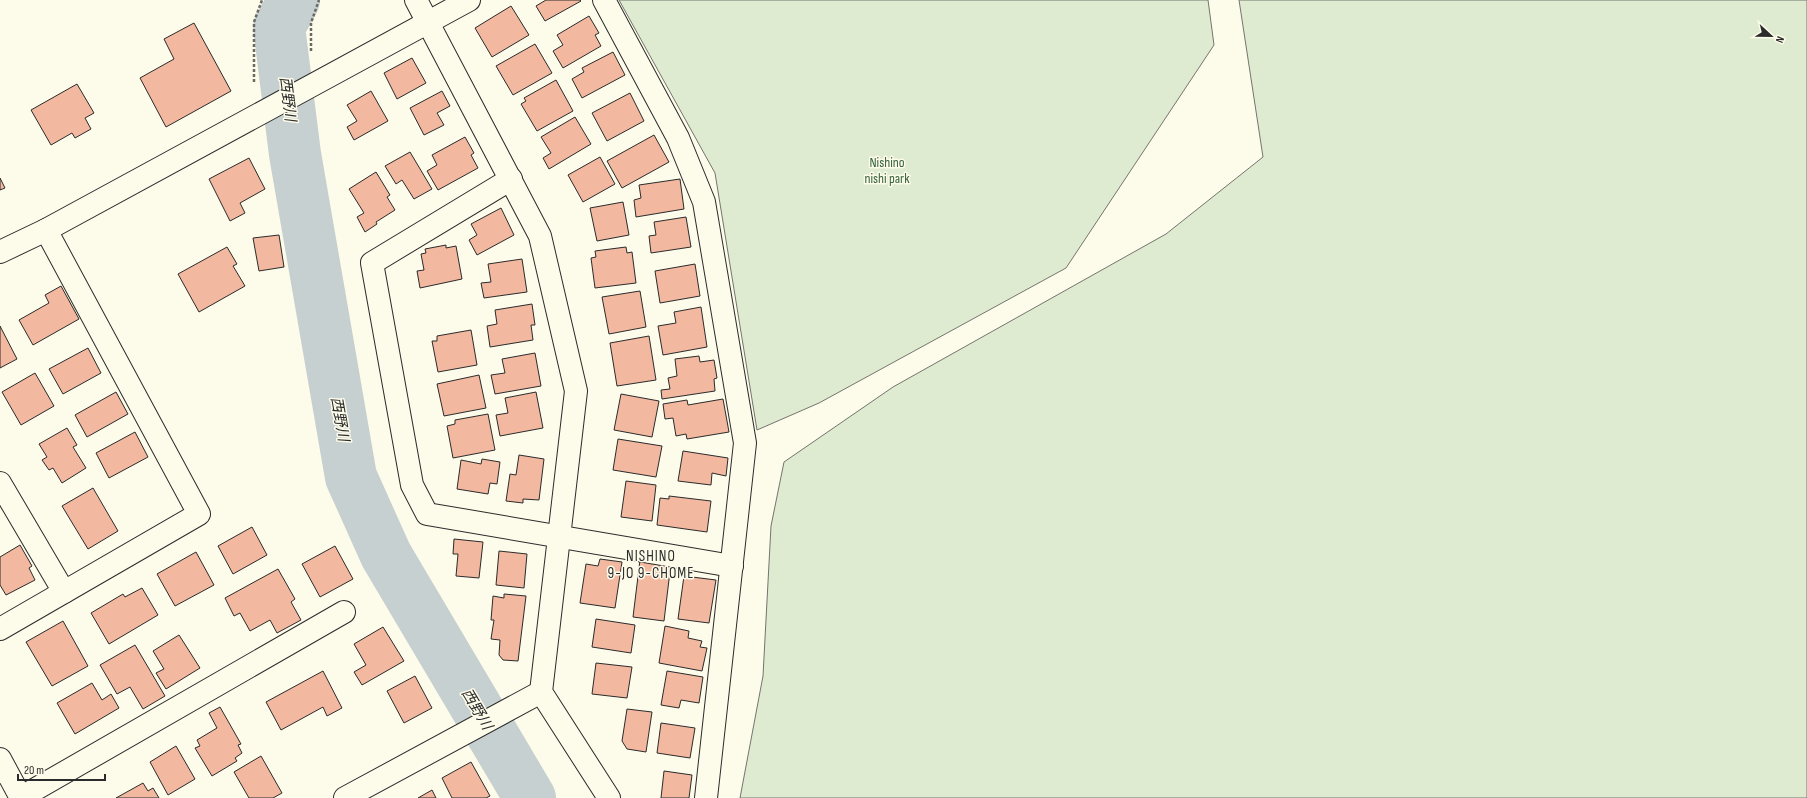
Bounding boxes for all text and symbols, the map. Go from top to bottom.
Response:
north arrow [1751,16,1791,56]
text: N [1773,34,1787,45]
water label: 西野川 [275,76,300,125]
park label: Nishino nishi park [865,154,910,187]
water label: 西野川 [326,395,353,445]
district label: NISHINO 9-JO 9-CHOME [608,547,694,583]
water label: 西野川 [457,685,497,735]
scale bar [18,756,105,782]
text: 20 m [24,763,44,778]

